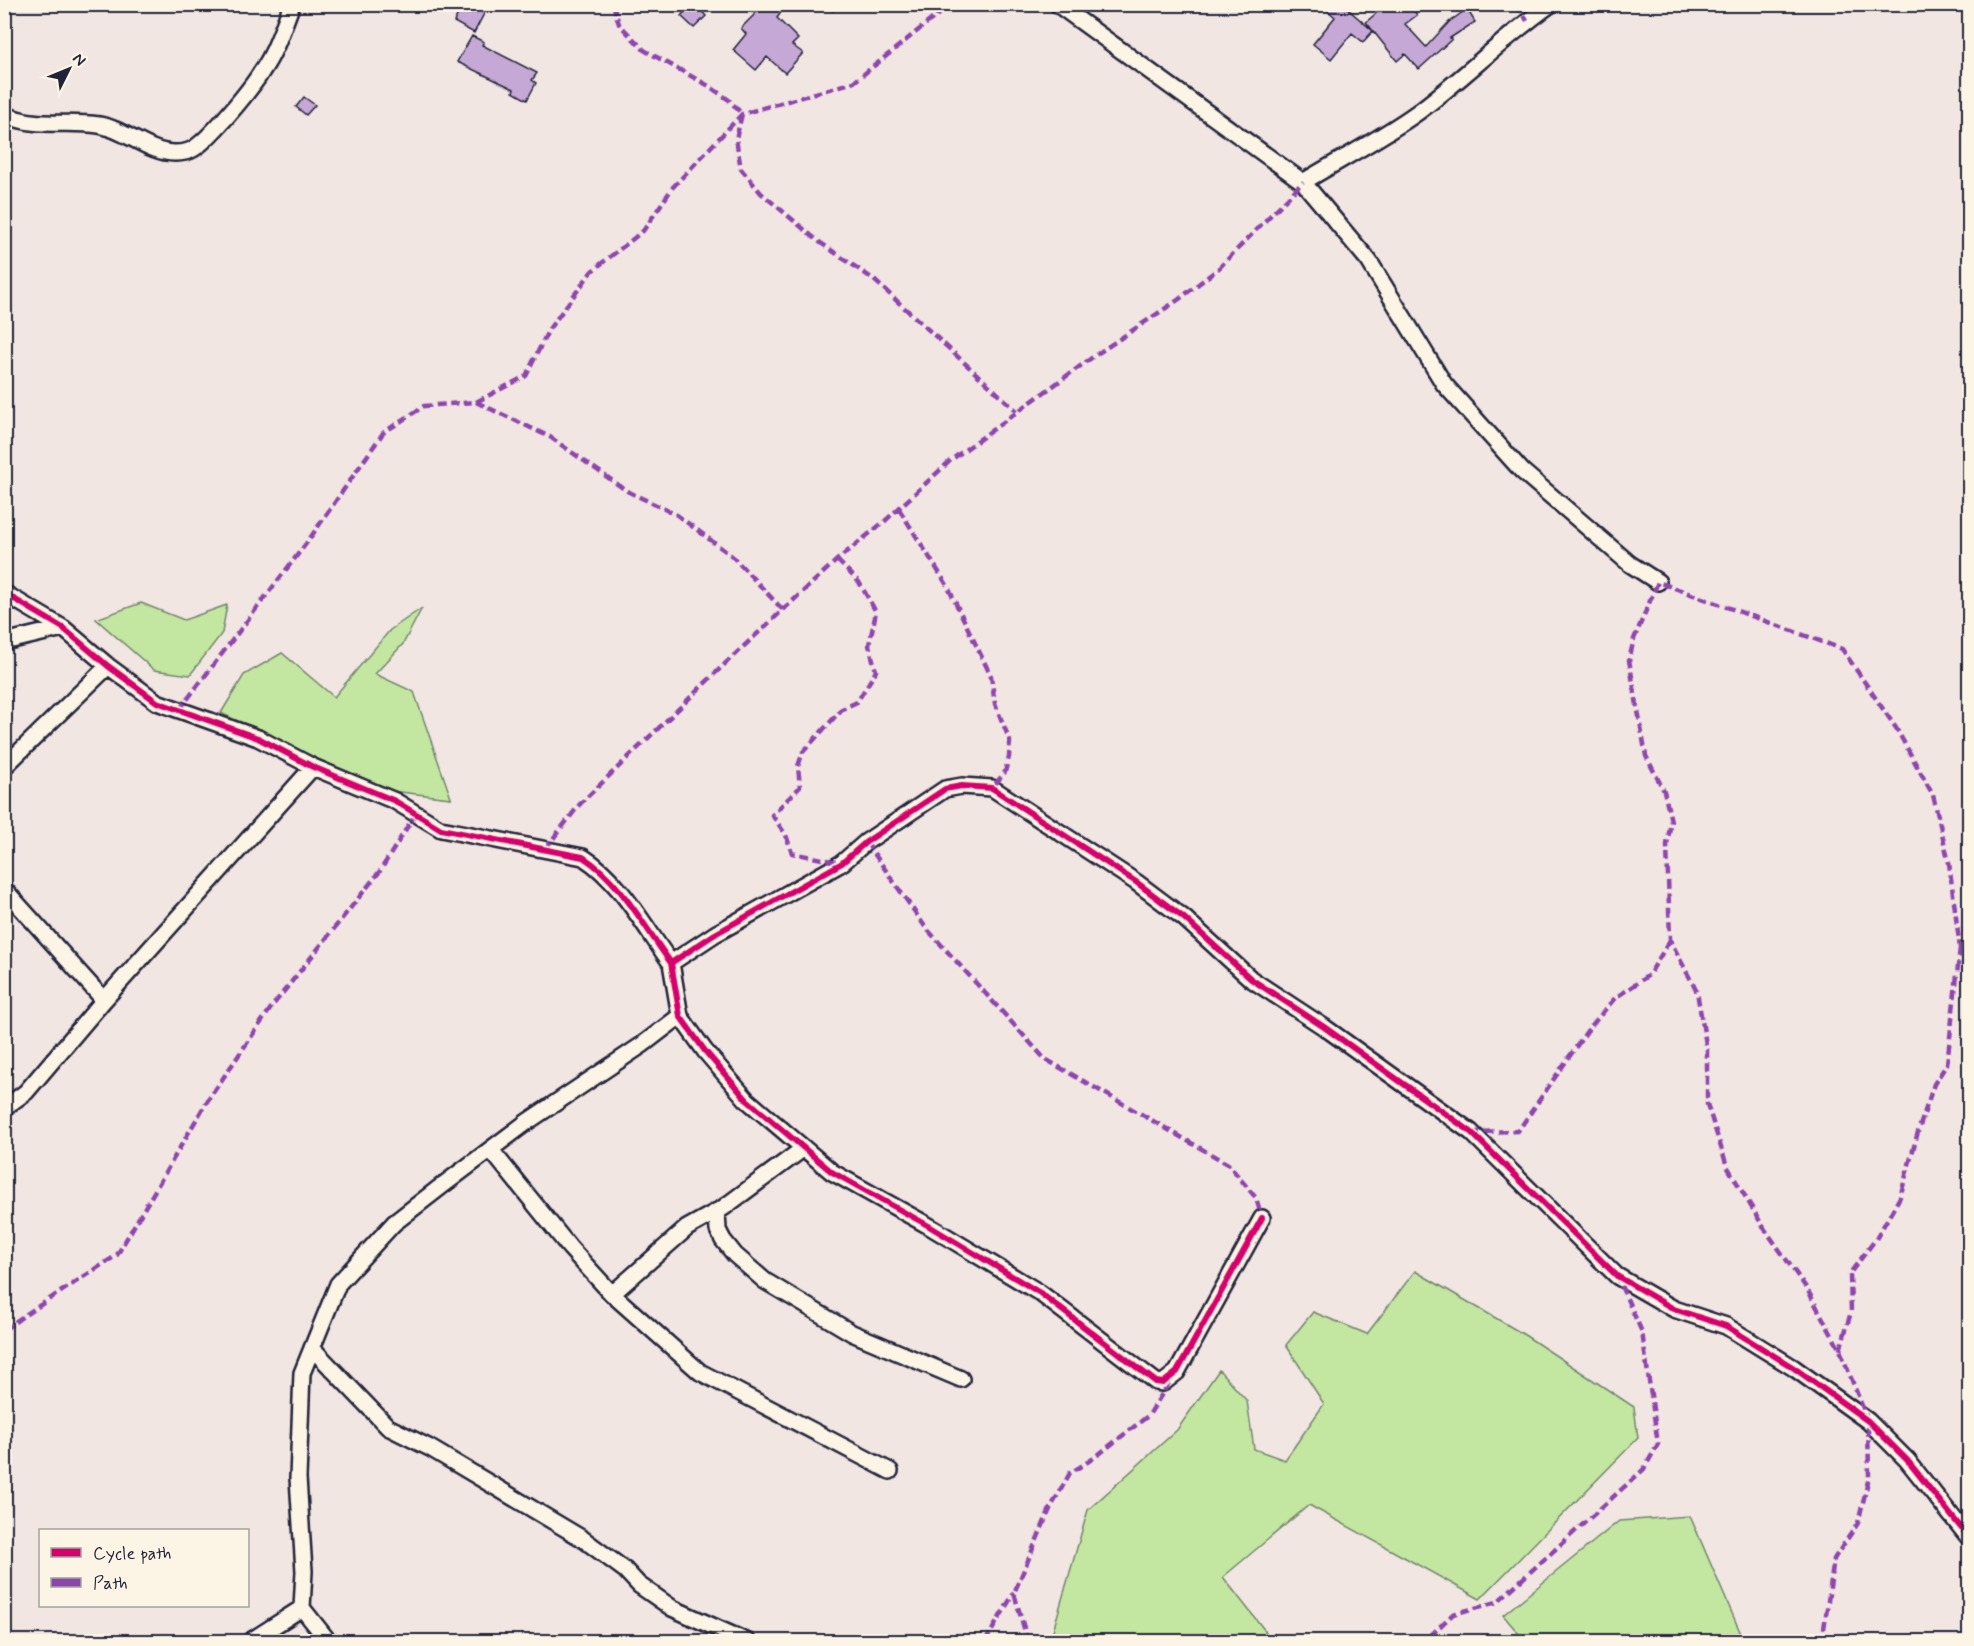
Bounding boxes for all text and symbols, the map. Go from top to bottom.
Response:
north arrow [39,39,99,99]
text: N [68,49,90,71]
legend [39,1529,249,1607]
text: Cycle path [93,1542,171,1566]
text: Path [93,1572,128,1596]

